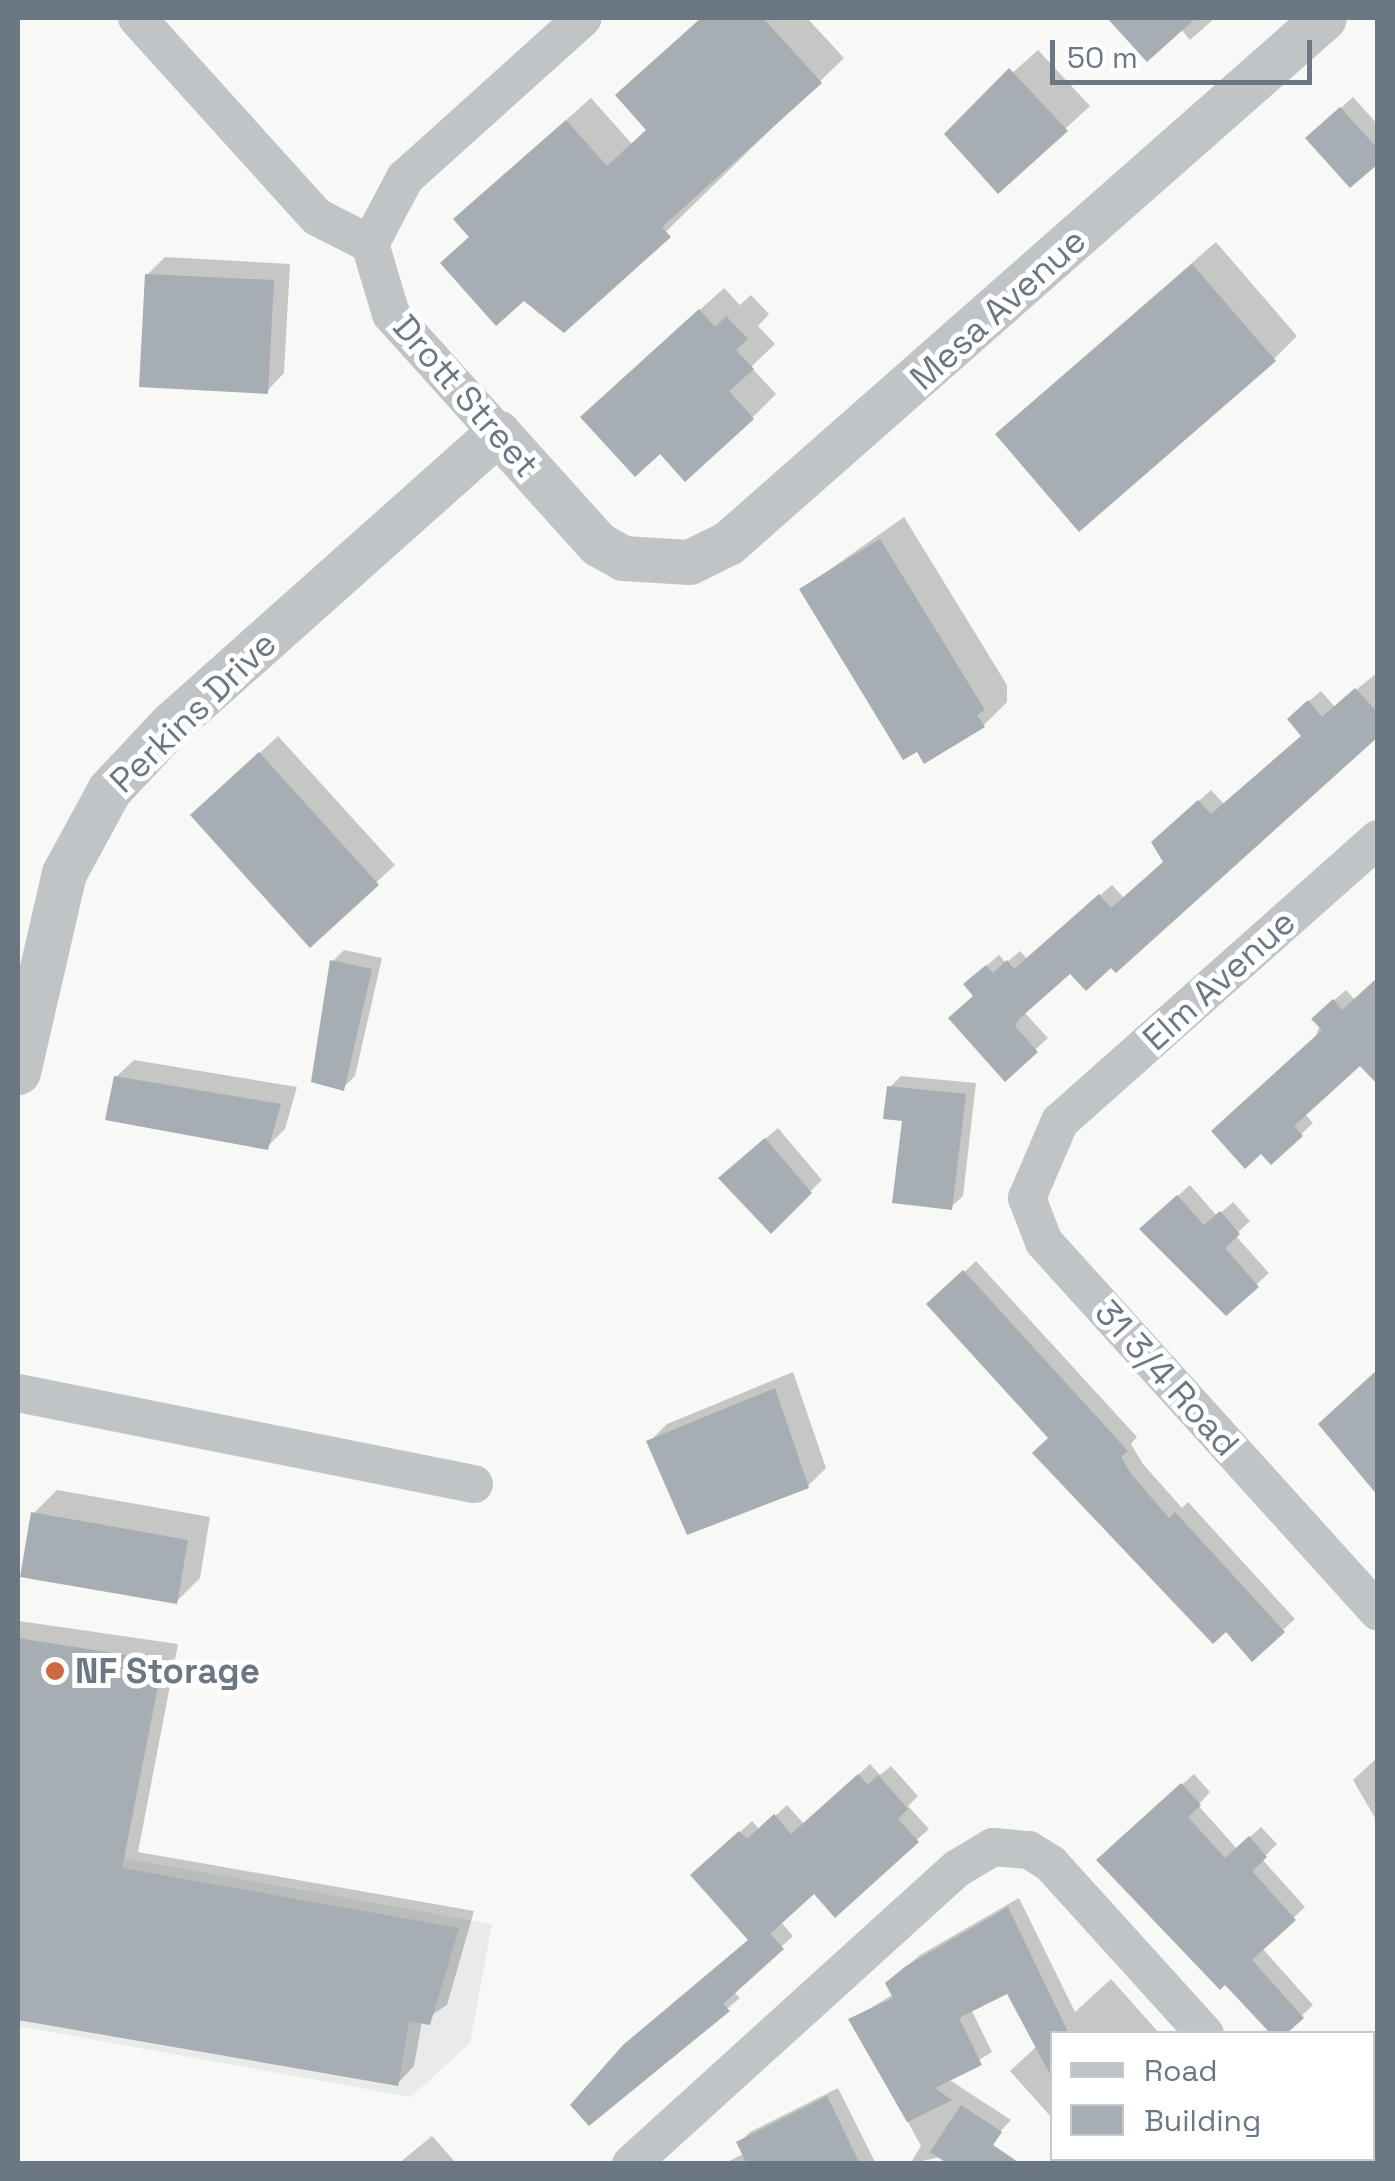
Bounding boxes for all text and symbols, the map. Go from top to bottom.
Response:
scale bar [1055,20,1318,82]
text: 50 m [1067,38,1138,77]
street label: Mesa Avenue [901,219,1095,399]
street label: Drott Street [384,306,548,486]
street label: Perkins Drive [101,622,285,802]
street label: Elm Avenue [1134,900,1304,1060]
street label: 31 3/4 Road [1086,1291,1248,1465]
place label: NF Storage [75,1650,260,1692]
marker: NF Storage [44,1660,66,1682]
legend [1050,2031,1375,2161]
text: Road [1144,2051,1218,2090]
text: Building [1144,2101,1261,2140]

